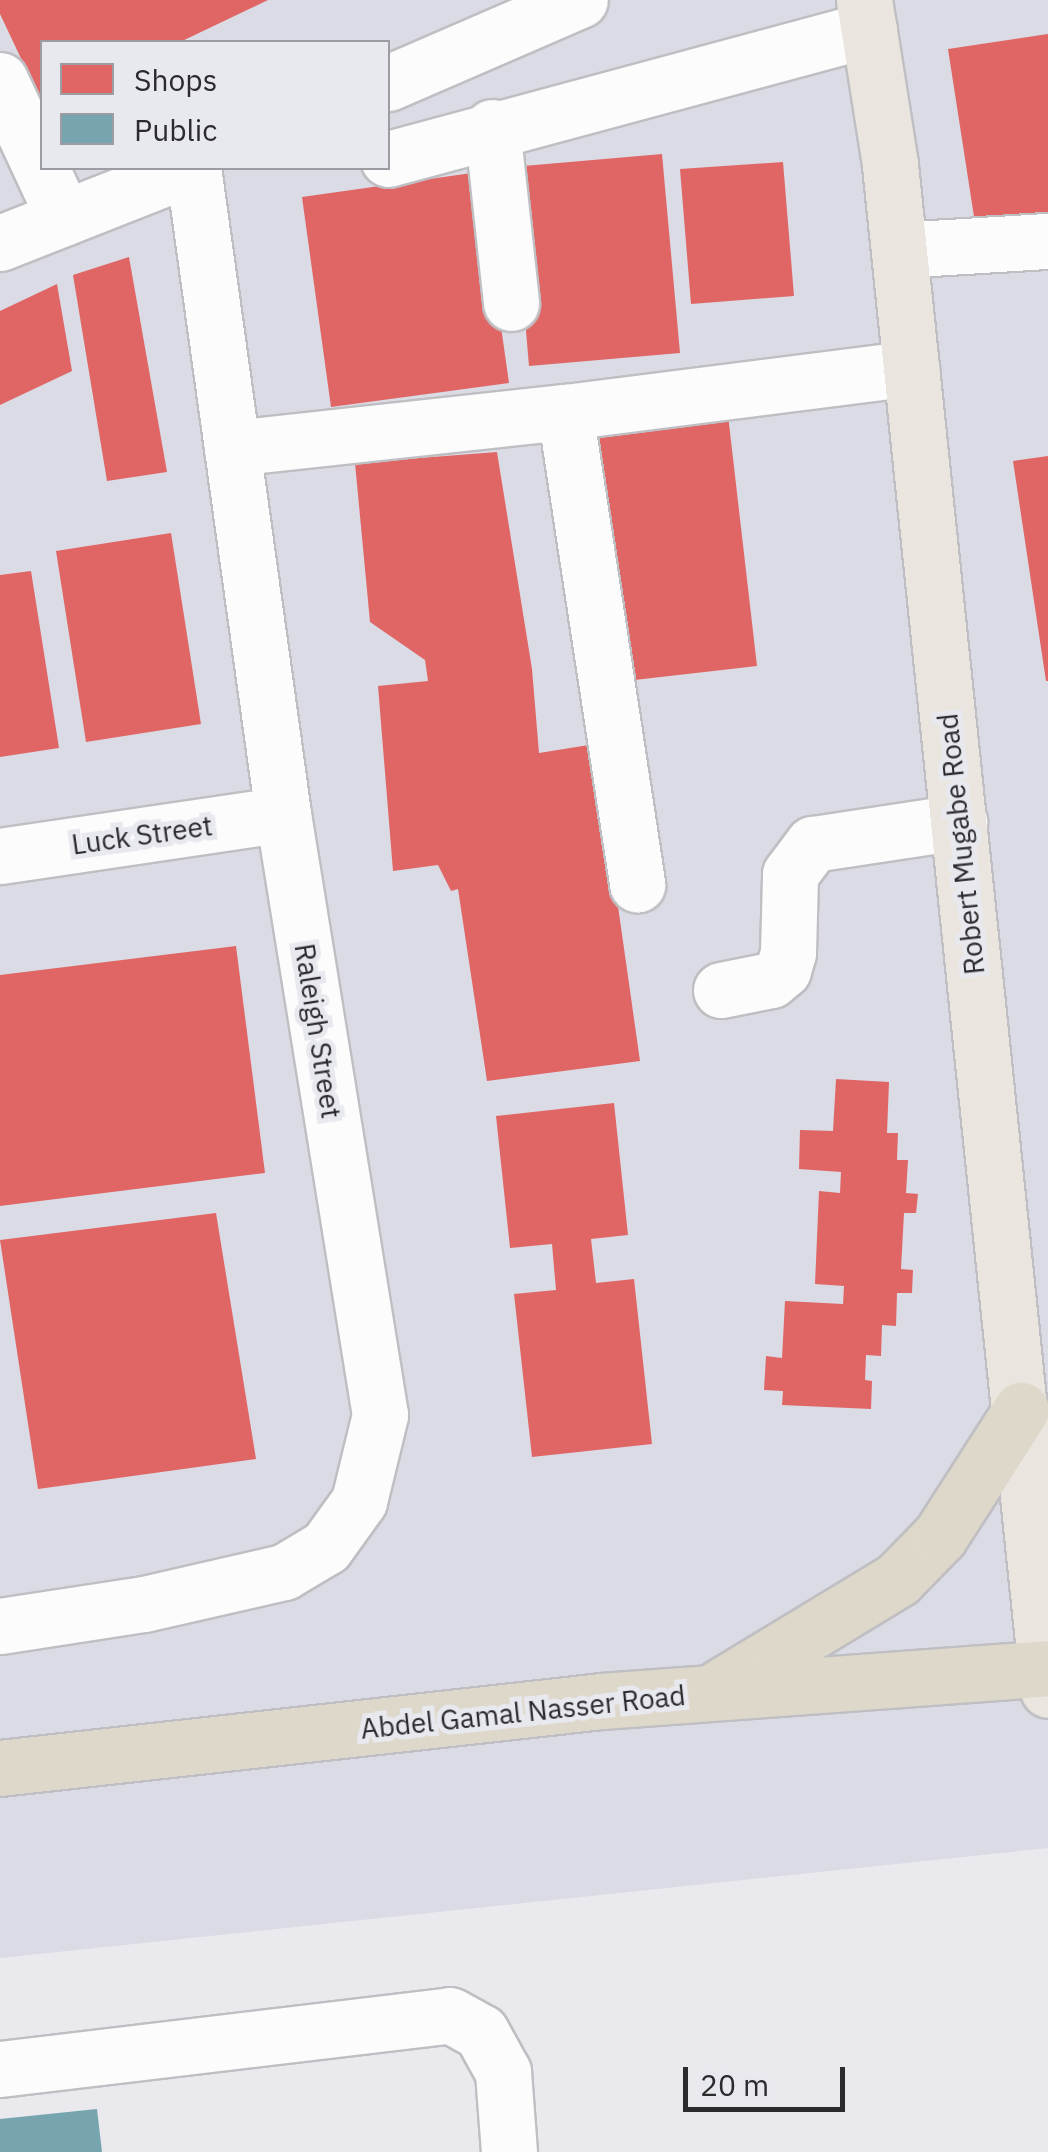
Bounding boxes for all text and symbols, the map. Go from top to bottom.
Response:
legend [40,40,390,170]
text: Shops [134,60,217,99]
text: Public [134,110,217,149]
street label: Robert Mugabe Road [931,712,991,976]
street label: Luck Street [69,808,215,862]
street label: Raleigh Street [288,941,348,1121]
street label: Abdel Gamal Nasser Road [359,1678,687,1746]
scale bar [688,2047,850,2109]
text: 20 m [700,2065,769,2104]

